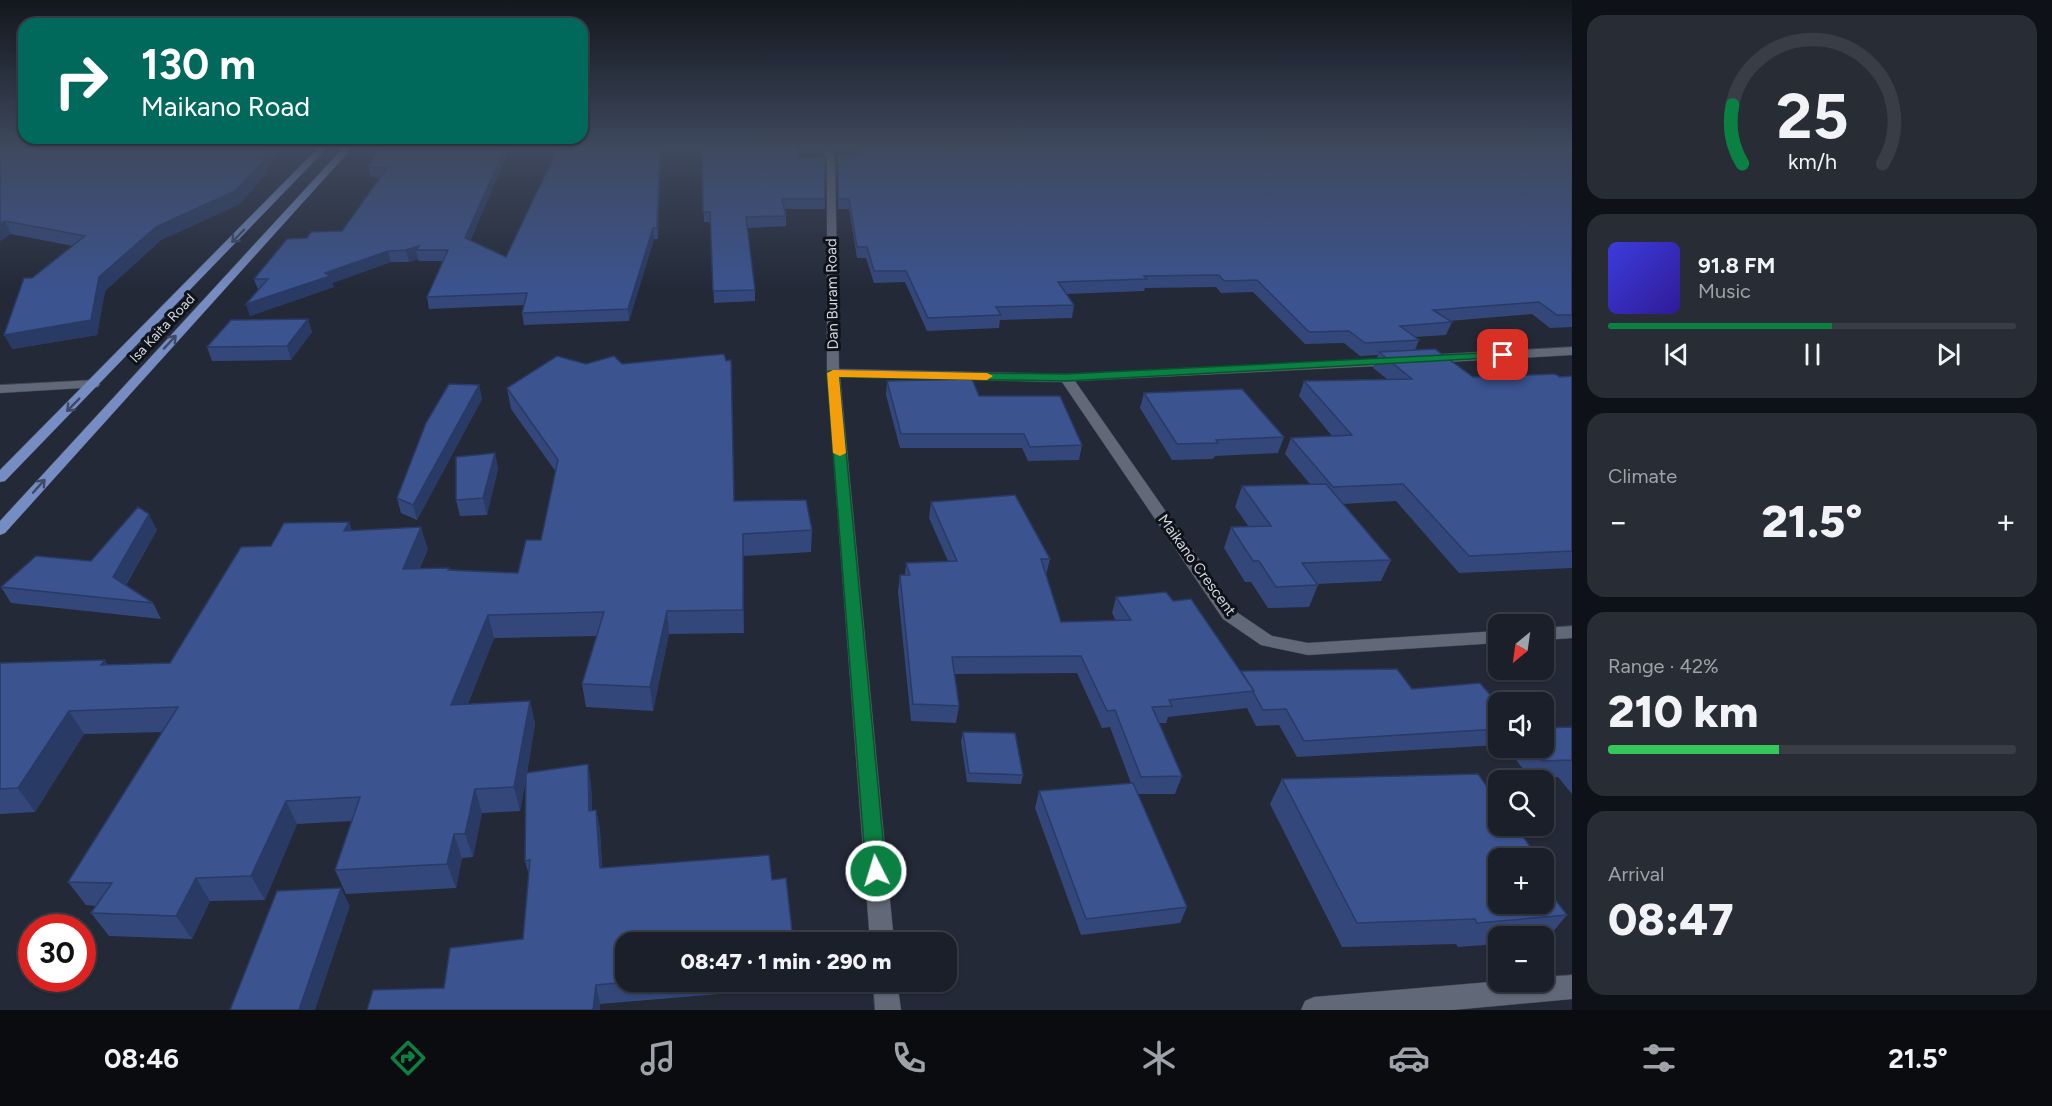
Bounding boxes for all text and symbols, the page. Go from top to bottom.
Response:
text: 130 m [141,39,256,90]
icon: right [42,42,120,120]
text: 25 [1776,79,1848,154]
text: Maikano Road [141,90,310,123]
text: km/h [1788,149,1836,174]
one-way arrow [231,228,246,243]
street label: Dan Buram Road [822,238,842,350]
text: 91.8 FM [1698,252,1775,279]
text: Music [1698,279,1751,303]
street label: Isa Kaita Road [126,290,199,366]
pin [1477,329,1528,380]
one-way arrow [163,334,177,349]
icon: arrive [1486,338,1519,371]
icon: previous [1660,338,1693,371]
icon: pause [1796,338,1829,371]
icon: next [1932,338,1965,371]
one-way arrow [65,398,80,413]
text: Climate [1608,464,1677,488]
one-way arrow [32,479,46,494]
text: 21.5° [1761,494,1863,548]
text: − [1608,502,1629,541]
text: + [1995,502,2016,541]
street label: Maikano Crescent [1154,511,1240,619]
north arrow [1488,614,1554,680]
map controls [1488,614,1554,992]
text: Range · 42% [1608,654,1719,678]
text: 210 km [1608,684,1758,738]
button: sound [1488,692,1554,758]
button: search [1488,770,1554,836]
position arrow [844,839,908,903]
button: + [1488,848,1554,914]
text: Arrival [1608,862,1664,886]
text: 08:47 [1608,892,1734,946]
speed limit sign: 30 [18,914,96,992]
button: − [1488,926,1554,992]
text: 08:47 · 1 min · 290 m [681,948,891,975]
icon: directions [387,1037,429,1079]
icon: music [637,1037,679,1079]
icon: phone [888,1037,930,1079]
icon: climate [1138,1037,1180,1079]
icon: car [1388,1037,1430,1079]
icon: filters [1638,1037,1680,1079]
text: 08:46 [104,1042,179,1075]
text: 21.5° [1888,1042,1948,1075]

